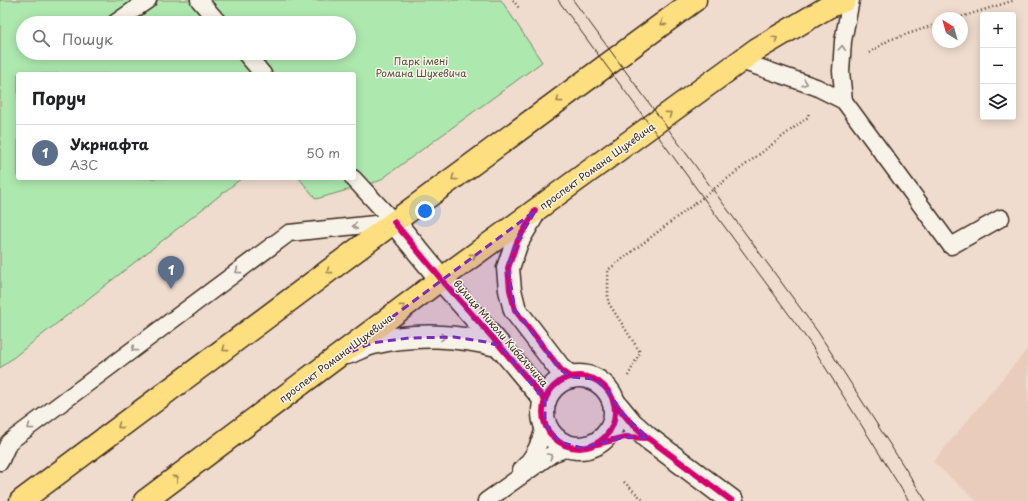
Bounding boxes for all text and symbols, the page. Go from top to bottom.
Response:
north arrow [932,12,968,48]
map controls [980,12,1016,120]
button: + [980,12,1016,48]
search box [16,16,356,60]
one-way arrow [661,18,668,25]
icon: search [30,27,52,49]
text: Пошук [62,27,113,50]
one-way arrow [771,36,778,43]
one-way arrow [838,45,847,51]
button: − [980,48,1016,84]
park label: Парк імені Романа Шухевича [375,53,467,81]
one-way arrow [801,78,808,87]
button: layers [980,84,1016,120]
text: Поруч [32,85,86,111]
one-way arrow [556,96,563,103]
one-way arrow [665,111,672,119]
street label: проспект Романа Шухевича [536,118,659,213]
text: Укрнафта [70,132,149,155]
text: 1 [42,143,48,162]
text: 50 m [306,143,340,162]
text: АЗС [70,155,98,174]
one-way arrow [452,173,459,180]
your location [415,201,435,221]
one-way arrow [352,222,358,231]
one-way arrow [468,254,475,261]
pin: 1 [158,256,184,289]
one-way arrow [326,266,333,273]
one-way arrow [235,267,242,274]
street label: вулиця Миколи Кибальчича [451,276,553,390]
one-way arrow [399,305,406,312]
street label: проспект Романа Шухевича [275,309,397,406]
one-way arrow [440,333,446,341]
one-way arrow [131,344,138,351]
one-way arrow [222,344,229,351]
one-way arrow [27,422,34,429]
one-way arrow [118,422,125,429]
one-way arrow [546,454,553,461]
one-way arrow [172,475,179,483]

